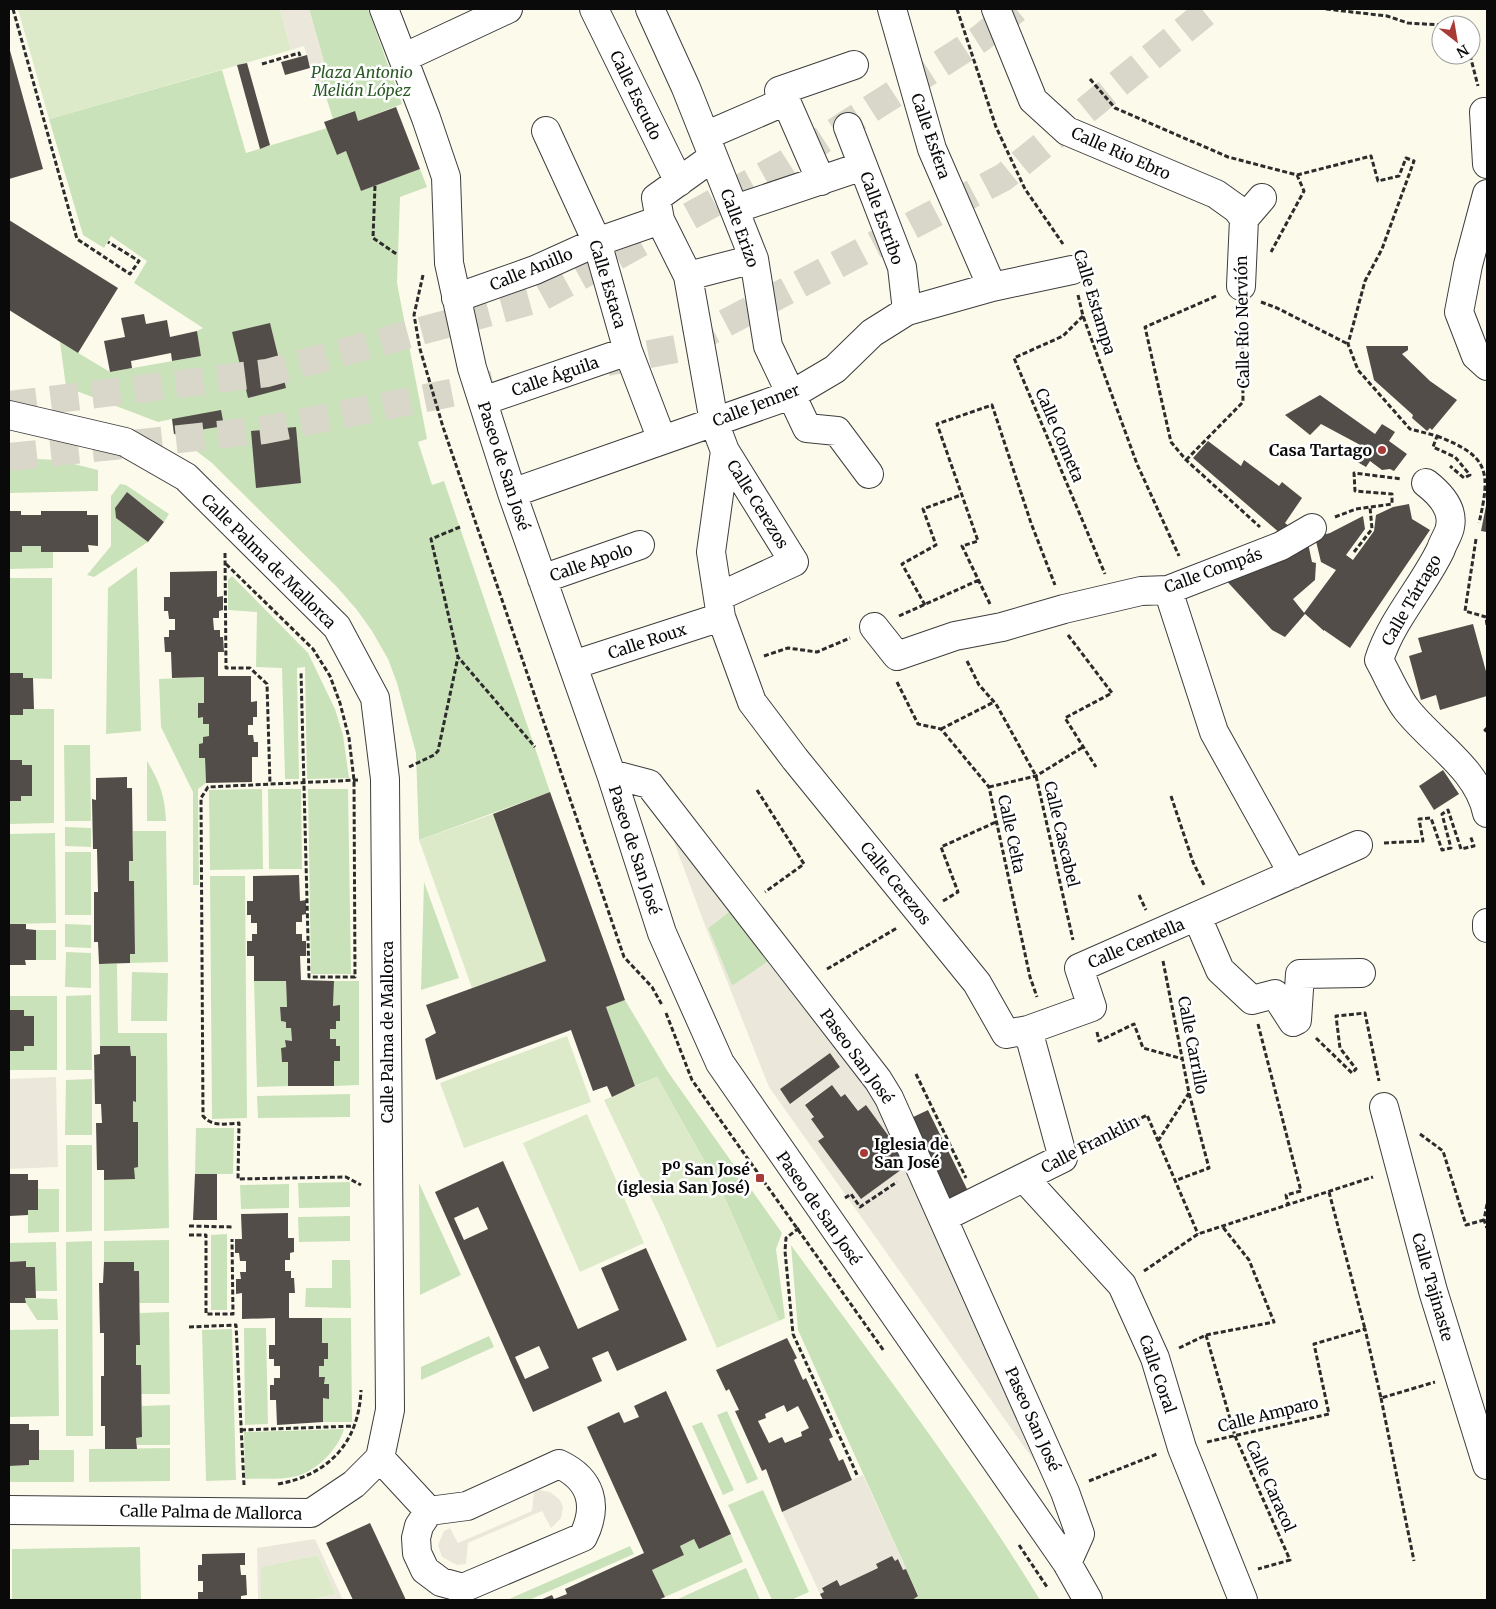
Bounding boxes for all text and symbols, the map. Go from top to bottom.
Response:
north arrow [1431,15,1481,65]
text: N [1453,41,1472,62]
street label: Calle Escudo [606,47,666,143]
park label: Plaza Antonio Melián López [311,62,413,100]
street label: Calle Esfera [907,91,955,182]
street label: Calle Rio Ebro [1068,122,1174,184]
street label: Calle Estribo [856,169,908,267]
street label: Calle Erizo [717,186,763,270]
street label: Calle Estaca [585,237,631,331]
street label: Calle Anillo [487,243,575,295]
street label: Calle Estampa [1070,247,1121,357]
street label: Calle Río Nervión [1231,255,1253,389]
street label: Calle Águila [509,352,602,400]
street label: Calle Jenner [710,379,802,431]
street label: Calle Cometa [1031,385,1089,485]
street label: Paseo de San José [474,399,534,533]
place label: Casa Tartago [1269,440,1372,460]
marker: Casa Tartago [1376,444,1388,456]
street label: Calle Cerezos [723,456,793,552]
street label: Calle Palma de Mallorca [197,489,341,633]
street label: Calle Apolo [547,539,635,585]
street label: Calle Compás [1161,543,1265,597]
street label: Calle Tártago [1377,551,1445,649]
street label: Calle Roux [605,619,689,663]
street label: Calle Cascabel [1040,779,1084,889]
street label: Paseo de San José [605,783,665,917]
street label: Calle Celta [994,793,1030,875]
street label: Calle Cerezos [856,837,936,929]
street label: Calle Centella [1085,914,1188,972]
street label: Calle Palma de Mallorca [377,940,397,1123]
street label: Calle Carrillo [1174,994,1212,1096]
street label: Paseo San José [816,1005,898,1107]
street label: Calle Franklin [1037,1110,1143,1177]
place label: Iglesia de San José [874,1134,949,1172]
street label: Paseo de San José [772,1147,866,1269]
marker: Iglesia de San José [858,1147,870,1159]
place label: Pº San José (iglesia San José) [617,1159,750,1197]
marker: Pº San José (iglesia San José) [754,1172,766,1184]
street label: Calle Tajinaste [1408,1231,1458,1343]
street label: Calle Coral [1135,1332,1181,1416]
street label: Paseo San José [1001,1364,1065,1474]
street label: Calle Amparo [1216,1392,1320,1436]
street label: Calle Caracol [1242,1437,1300,1535]
street label: Calle Palma de Mallorca [120,1500,303,1524]

